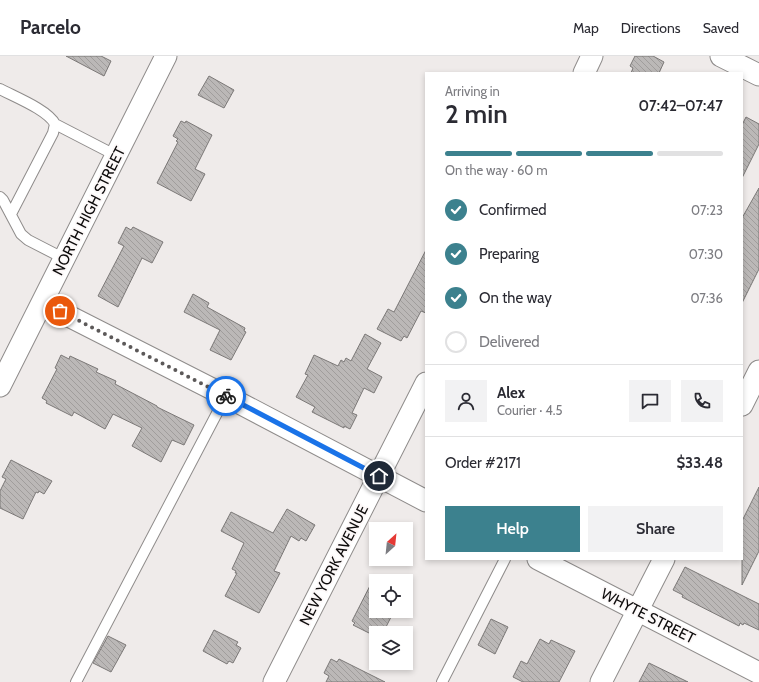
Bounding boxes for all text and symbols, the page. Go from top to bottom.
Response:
text: Parcelo [20,16,81,39]
text: Map [573,19,599,37]
text: Directions [621,19,681,37]
text: Saved [703,19,739,37]
text: Arriving in [445,83,500,99]
text: 07:42–07:47 [639,97,723,115]
text: 2 min [445,98,508,130]
street label: NORTH HIGH STREET [49,144,129,278]
text: On the way · 60 m [445,162,548,178]
icon: check [445,199,467,221]
text: Confirmed [479,201,547,219]
text: 07:23 [691,202,723,218]
icon: check [445,243,467,265]
text: Preparing [479,245,539,263]
text: 07:30 [689,246,723,262]
icon: check [445,287,467,309]
text: On the way [479,289,552,307]
text: 07:36 [690,290,723,306]
pin [43,294,77,328]
icon: bag [49,300,71,322]
text: Delivered [479,333,540,351]
courier [206,376,246,416]
button: person [445,380,487,422]
button: chat [629,380,671,422]
button: phone [681,380,723,422]
text: Alex [497,384,525,402]
icon: bike [215,385,237,407]
text: Courier · 4.5 [497,402,562,418]
text: Order #2171 [445,454,521,472]
text: $33.48 [676,454,723,472]
pin [362,459,396,493]
icon: home [368,465,390,487]
street label: NEW YORK AVENUE [296,502,372,628]
button: Help [445,506,580,552]
button: Share [588,506,723,552]
north arrow [369,522,413,566]
map controls [369,522,413,670]
button: locate [369,574,413,618]
street label: WHYTE STREET [598,585,698,647]
button: layers [369,626,413,670]

